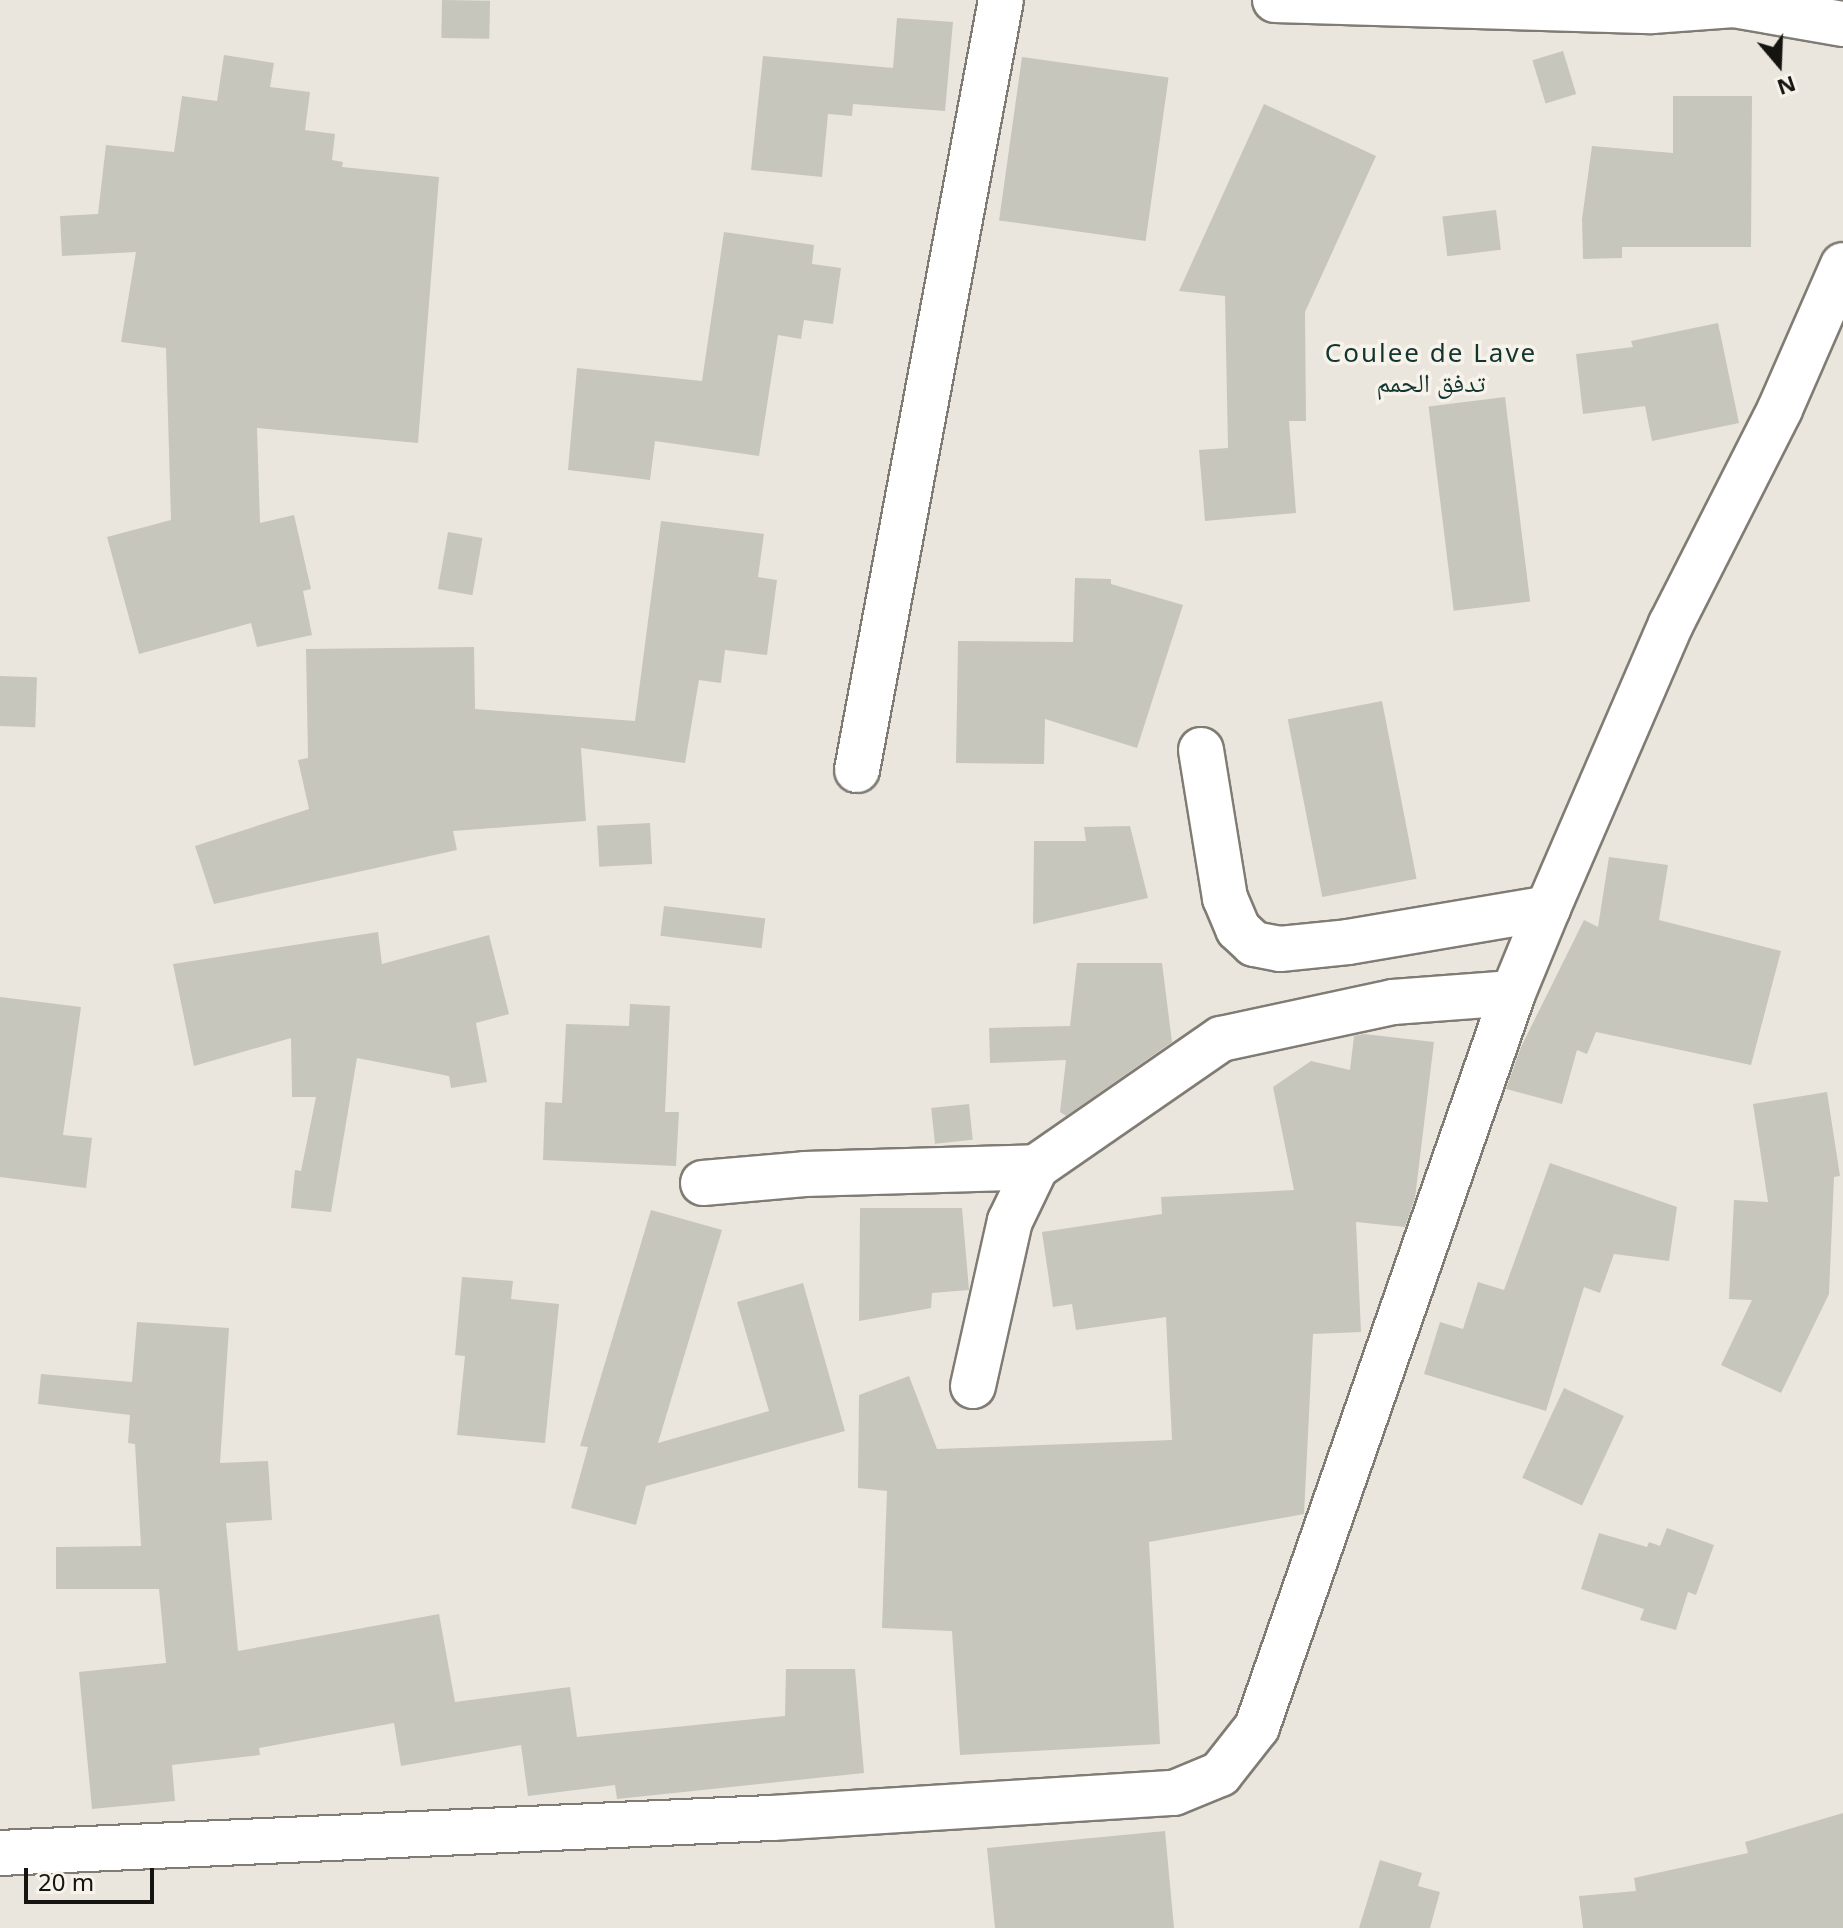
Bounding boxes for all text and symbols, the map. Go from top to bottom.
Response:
north arrow [1739,24,1819,104]
text: N [1773,70,1800,104]
district label: Coulee de Lave تدفق الحمم [1325,337,1537,398]
scale bar [28,1852,158,1902]
text: 20 m [38,1865,94,1898]

